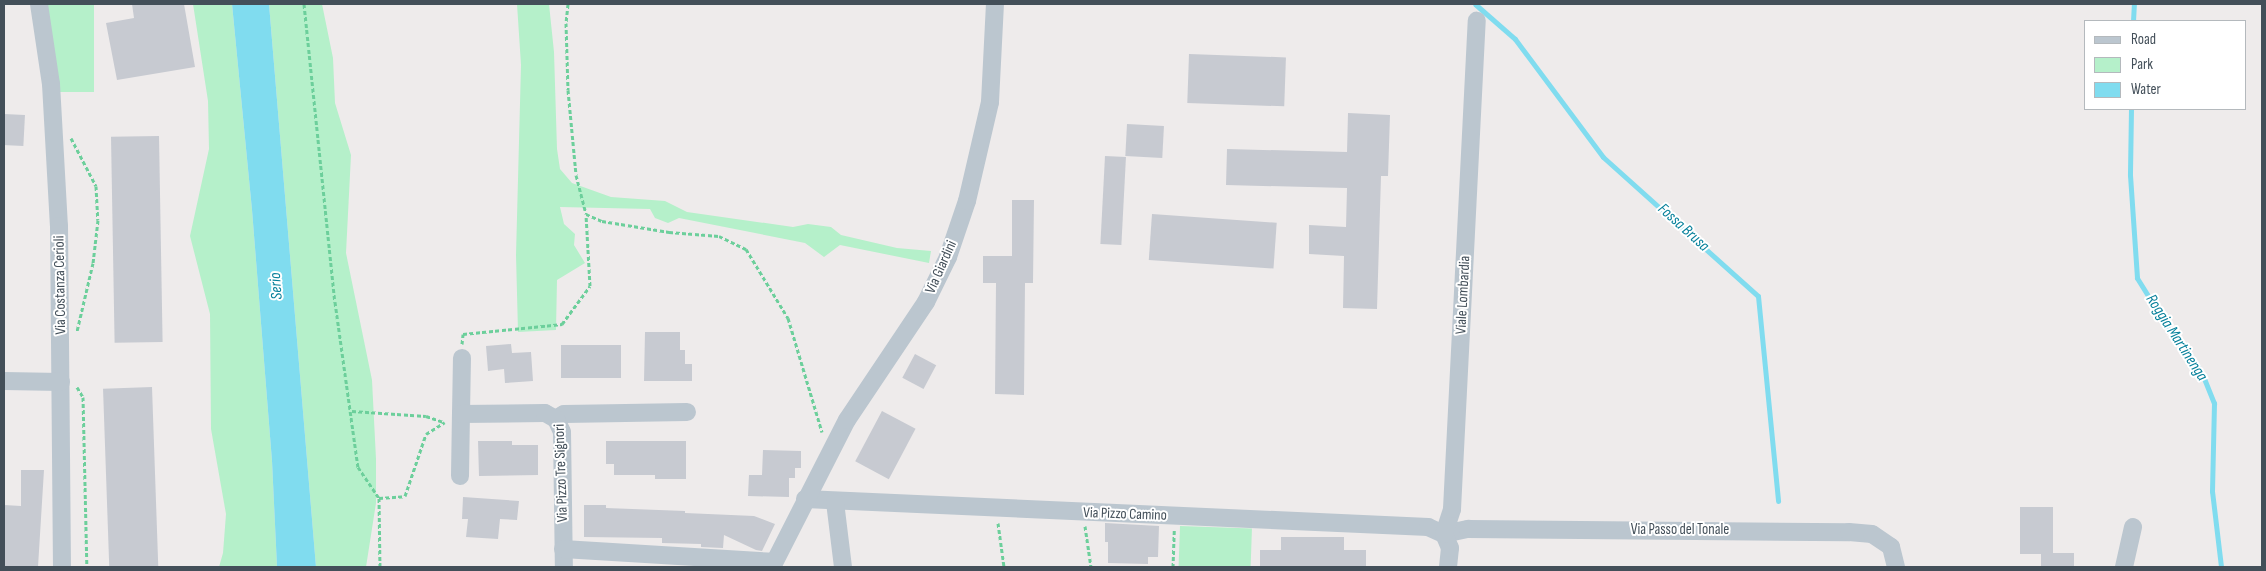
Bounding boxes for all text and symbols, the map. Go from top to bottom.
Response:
legend [2084,20,2246,110]
text: Road [2131,30,2156,49]
text: Park [2131,55,2153,74]
text: Water [2131,80,2161,99]
water label: Fossa Brusa [1653,200,1713,256]
street label: Via Costanza Cerioli [50,235,70,335]
street label: Via Giardini [921,238,961,296]
street label: Viale Lombardia [1452,255,1474,335]
water label: Serio [266,272,288,300]
water label: Roggia Martinenga [2141,291,2211,385]
street label: Via Pizzo Tre Signori [550,424,572,522]
street label: Via Pizzo Camino [1083,504,1167,524]
street label: Via Passo del Tonale [1631,521,1729,539]

